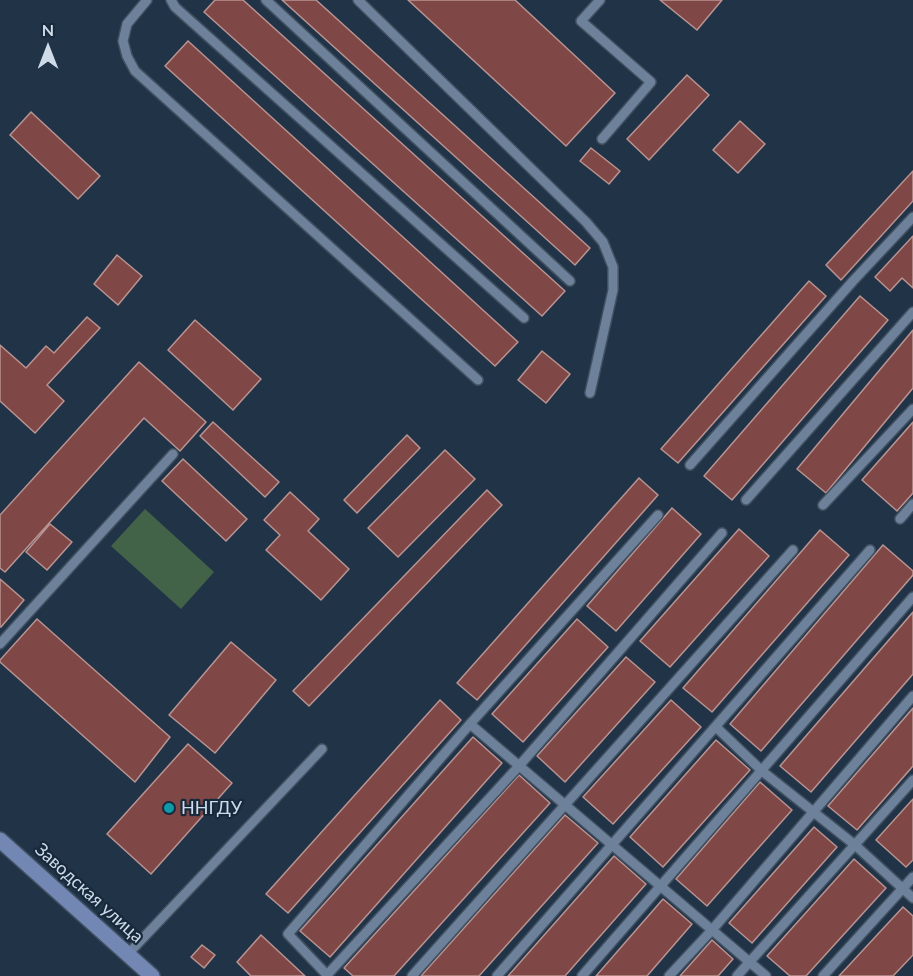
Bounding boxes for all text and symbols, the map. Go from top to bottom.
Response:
north arrow [18,18,78,78]
text: N [42,20,54,39]
place label: ННГДУ [181,797,242,819]
marker: ННГДУ [162,801,176,815]
street label: Заводская улица [30,839,148,947]

